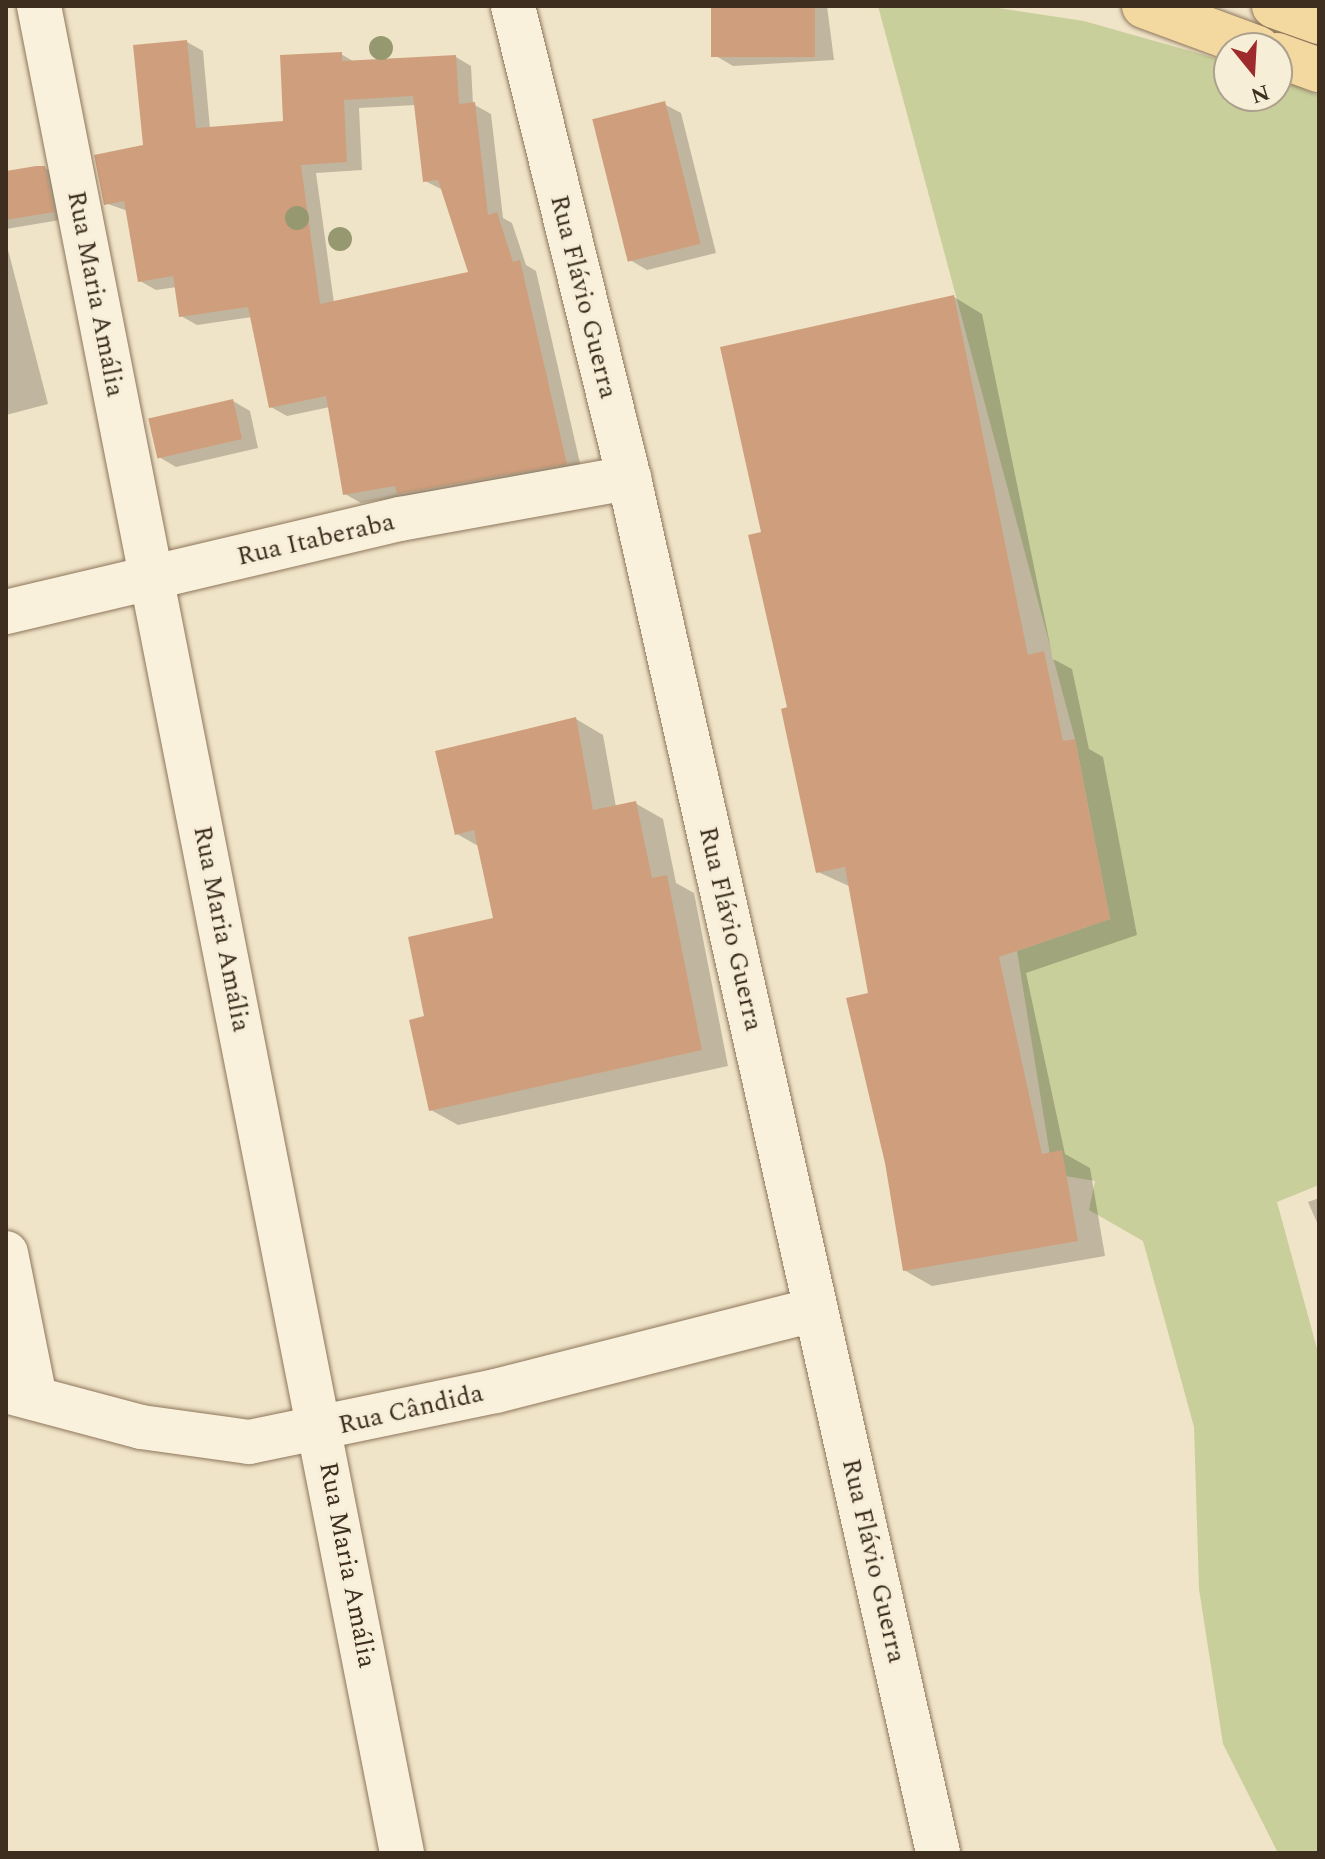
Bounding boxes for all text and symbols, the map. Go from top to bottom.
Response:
north arrow [1213,32,1293,112]
text: N [1246,75,1274,112]
street label: Rua Maria Amália [60,188,130,400]
street label: Rua Flávio Guerra [543,192,623,402]
street label: Rua Itaberaba [234,507,398,573]
street label: Rua Maria Amália [186,823,256,1035]
street label: Rua Flávio Guerra [691,824,769,1034]
street label: Rua Cândida [336,1378,486,1442]
street label: Rua Flávio Guerra [834,1456,912,1666]
street label: Rua Maria Amália [312,1459,382,1671]

